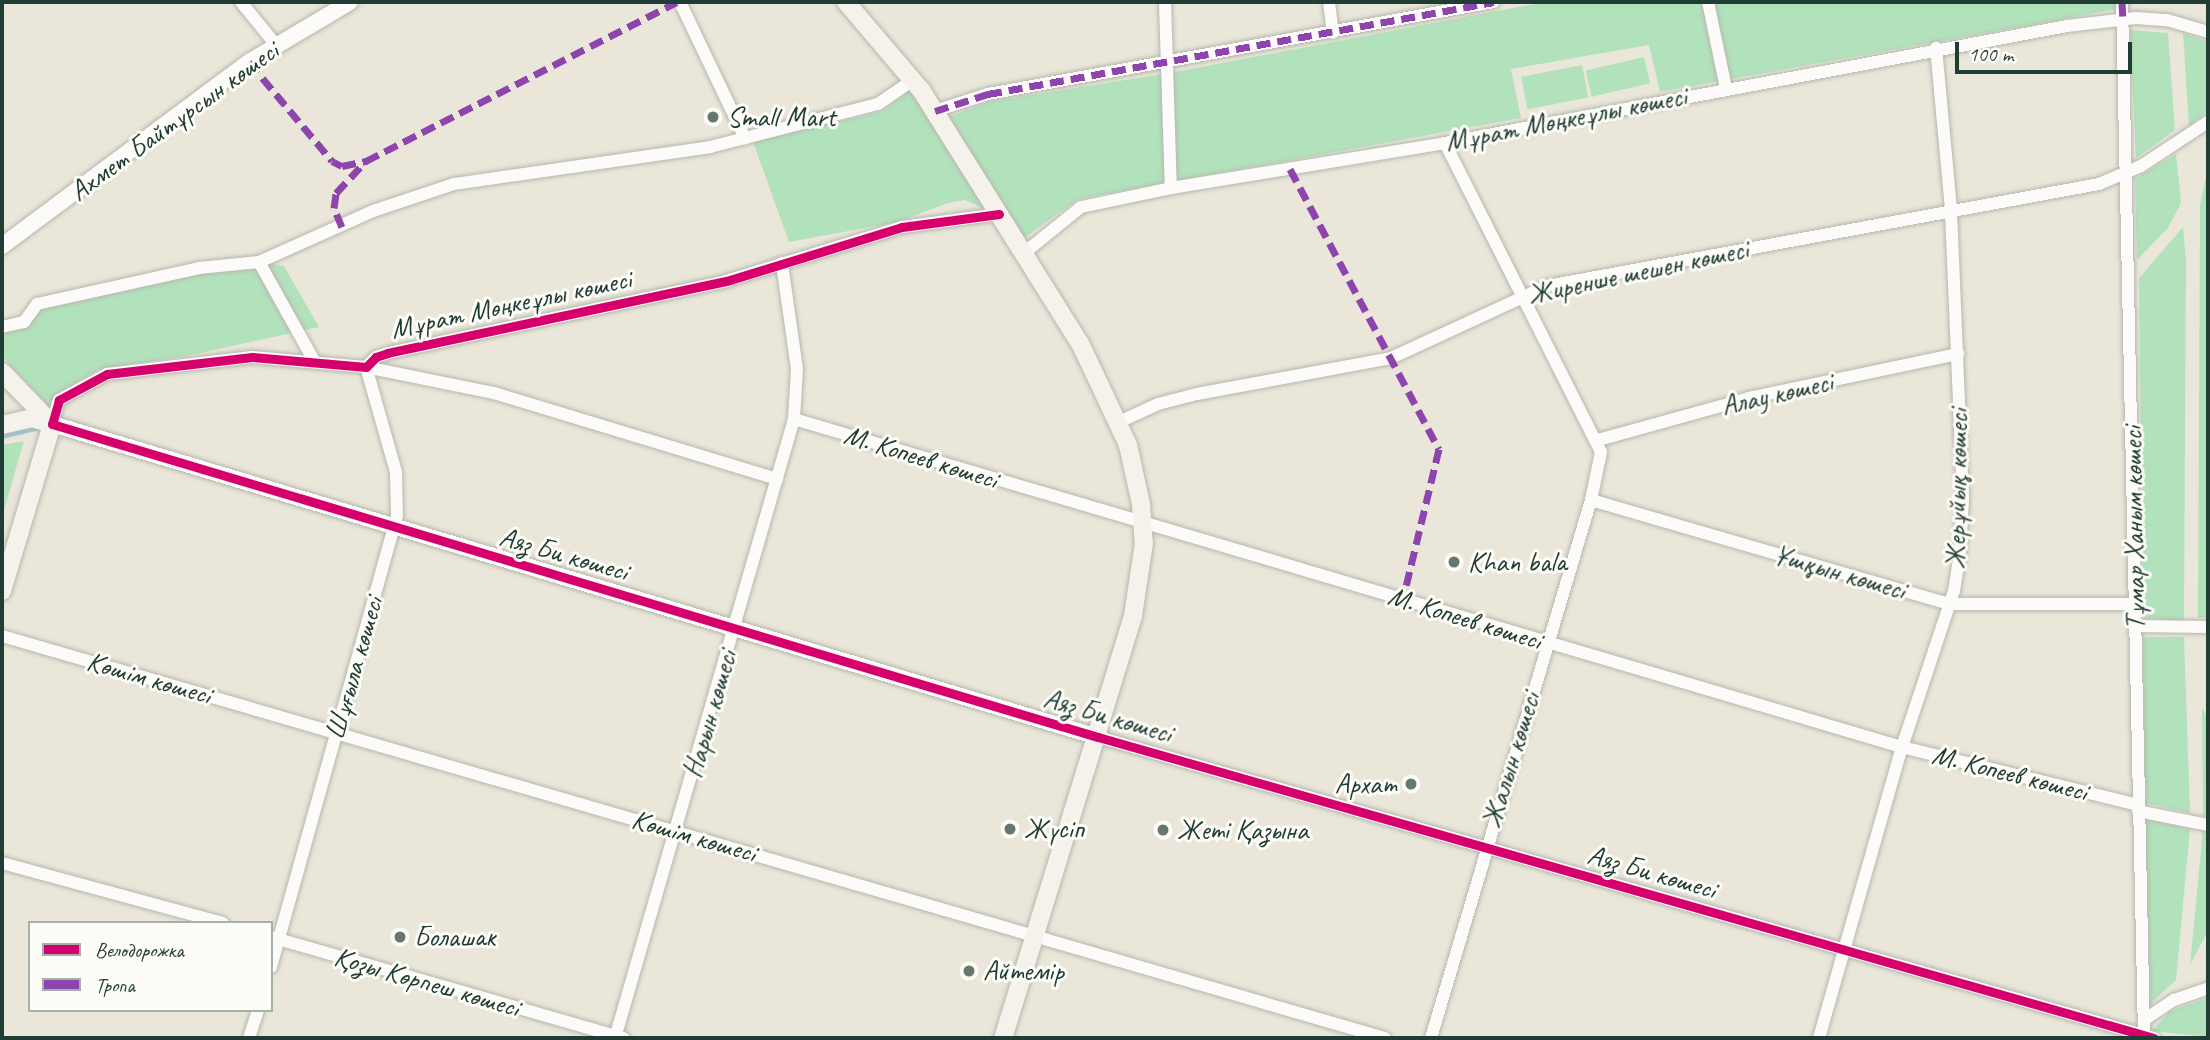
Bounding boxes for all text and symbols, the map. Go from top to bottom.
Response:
scale bar [1958,28,2135,72]
street label: Ахмет Байтұрсын көшесі [63,34,285,208]
text: 100 m [1968,41,2013,67]
street label: Мұрат Мөңкеұлы көшесі [1443,79,1689,159]
place label: Small Mart [727,100,837,134]
marker: Small Mart [705,109,721,125]
street label: Жиренше шешен көшесі [1525,232,1751,312]
street label: Мұрат Мөңкеұлы көшесі [388,262,634,346]
street label: Алау көшесі [1718,365,1836,423]
street label: Жерұйық көшесі [1939,408,1975,570]
street label: М. Копеев көшесі [840,418,1002,496]
street label: Тұмар Ханым көшесі [2115,425,2153,631]
street label: Аяз Би көшесі [497,520,631,588]
street label: Ұшқын көшесі [1768,537,1910,607]
place label: Khan bala [1468,545,1567,579]
marker: Khan bala [1446,554,1462,570]
street label: М. Копеев көшесі [1384,579,1546,657]
street label: Шұғыла көшесі [318,593,390,743]
street label: Көшім көшесі [83,644,215,712]
street label: Нарын көшесі [676,646,744,782]
street label: Аяз Би көшесі [1041,682,1175,750]
street label: Жалын көшесі [1474,688,1548,832]
street label: М. Копеев көшесі [1929,737,2091,809]
place label: Архат [1335,767,1397,801]
marker: Архат [1403,776,1419,792]
street label: Көшім көшесі [628,802,760,870]
place label: Жүсіп [1024,812,1084,846]
place label: Жеті Қазына [1177,813,1308,847]
marker: Жүсіп [1002,821,1018,837]
marker: Жеті Қазына [1155,822,1171,838]
street label: Аяз Би көшесі [1585,838,1719,906]
place label: Болашак [414,920,495,954]
legend [28,921,273,1012]
marker: Болашак [392,929,408,945]
text: Велодорожка [95,937,184,963]
street label: Қозы Көрпеш көшесі [331,940,523,1024]
place label: Айтемір [983,954,1064,988]
marker: Айтемір [961,963,977,979]
text: Тропа [95,972,135,998]

